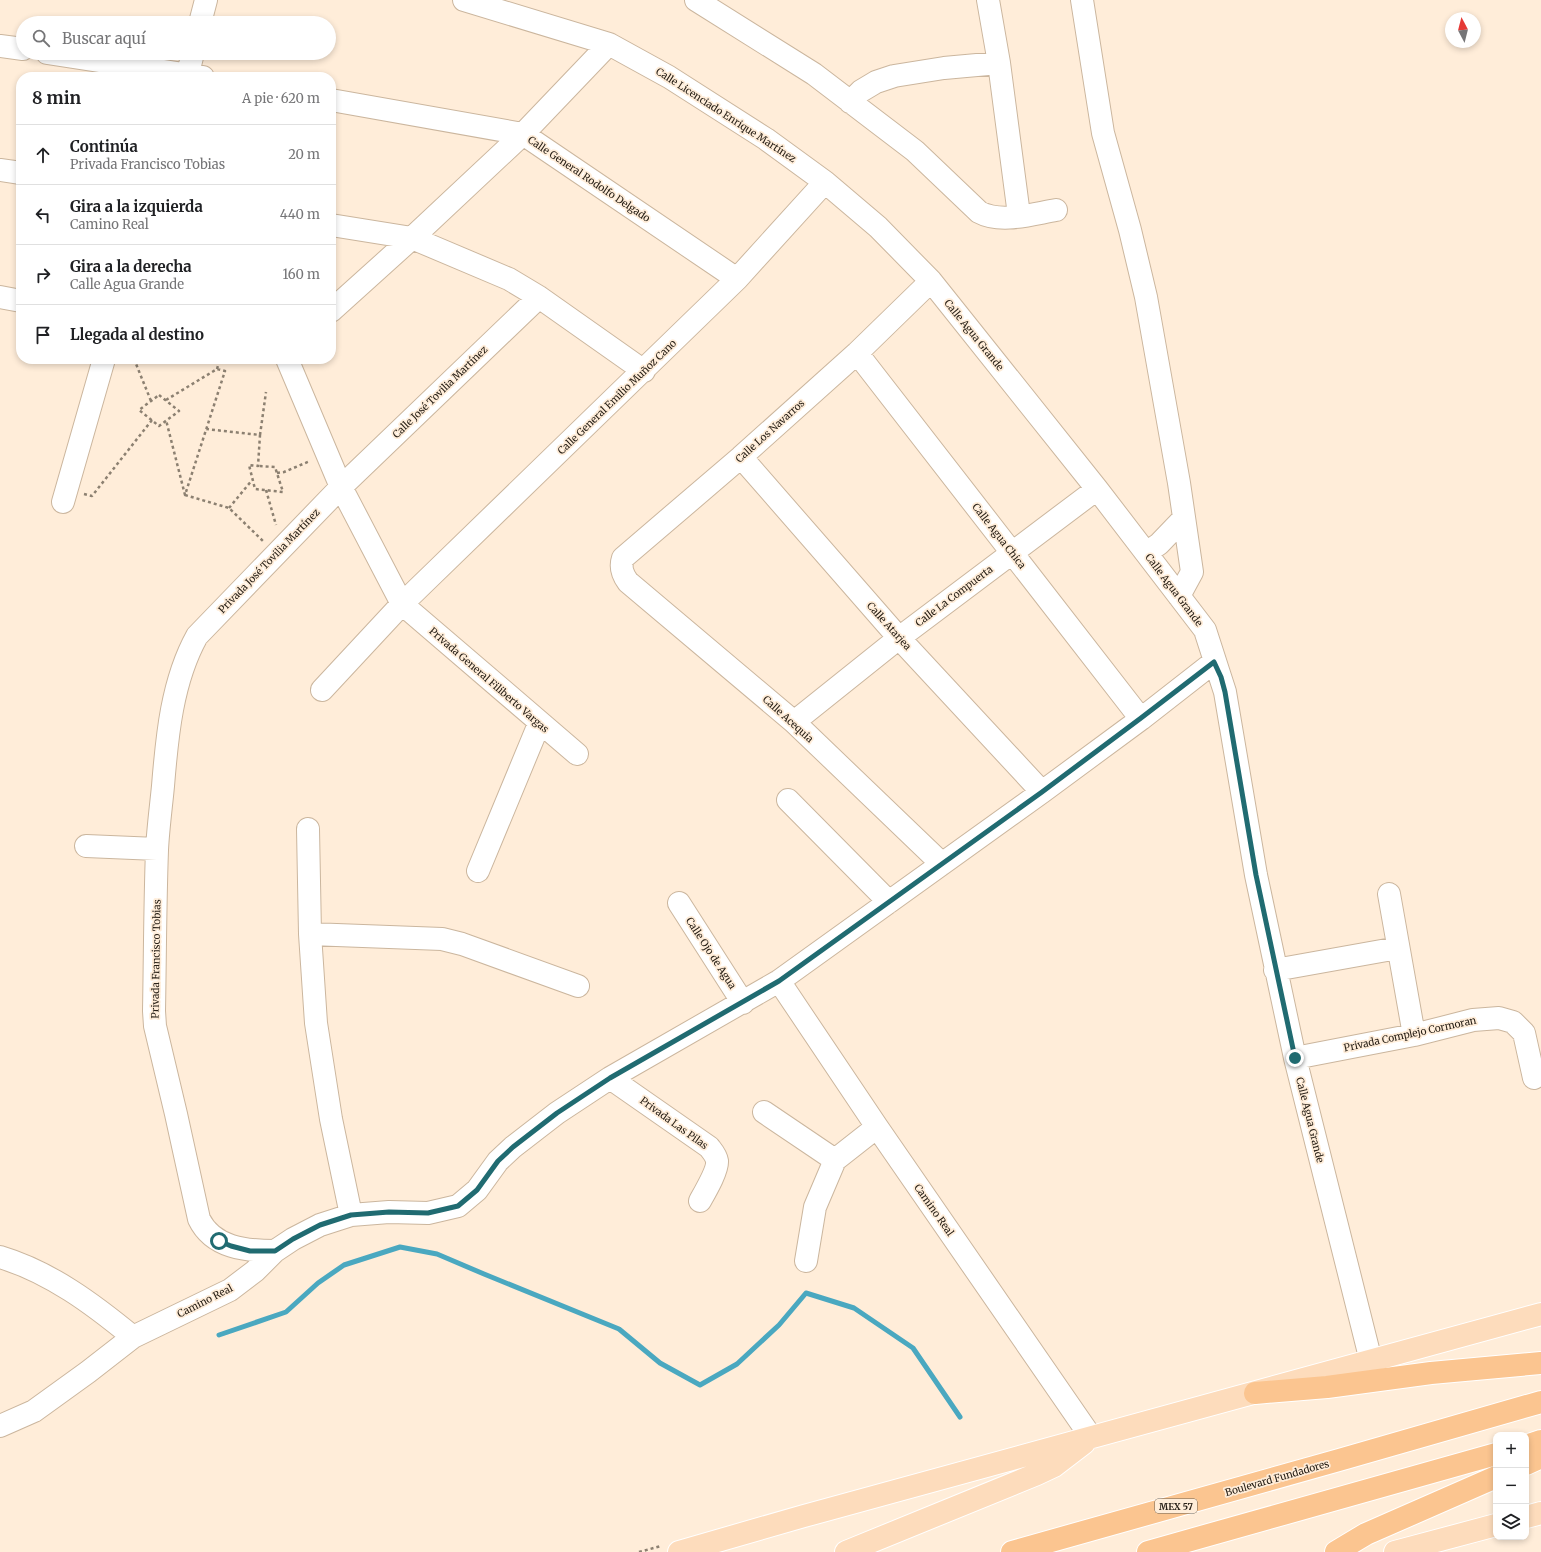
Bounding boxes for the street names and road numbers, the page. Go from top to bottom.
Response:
street label: Calle Licenciado Enrique Martínez [653,65,799,166]
street label: Calle General Rodolfo Delgado [525,133,653,225]
street label: Calle Agua Grande [941,297,1007,373]
street label: Calle General Emilio Muñoz Cano [555,337,679,457]
street label: Calle José Tovilia Martínez [390,343,491,441]
street label: Calle Los Navarros [733,396,807,465]
street label: Calle Agua Chica [969,501,1029,572]
street label: Privada José Tovilia Martínez [216,506,323,616]
street label: Calle Agua Grande [1142,551,1206,629]
street label: Calle La Compuerta [913,562,996,629]
street label: Calle Atarjea [864,599,914,653]
street label: Privada General Filiberto Vargas [427,625,552,736]
street label: Calle Acequia [760,693,817,746]
street label: Privada Francisco Tobias [148,899,164,1019]
street label: Calle Ojo de Agua [683,915,739,992]
street label: Privada Complejo Cormoran [1343,1014,1478,1054]
street label: Calle Agua Grande [1293,1076,1327,1164]
street label: Privada Las Pilas [637,1094,711,1152]
street label: Camino Real [911,1181,957,1239]
street label: Camino Real [175,1281,235,1321]
street label: Boulevard Fundadores [1223,1457,1331,1499]
road number: MEX 57 [1155,1499,1197,1513]

